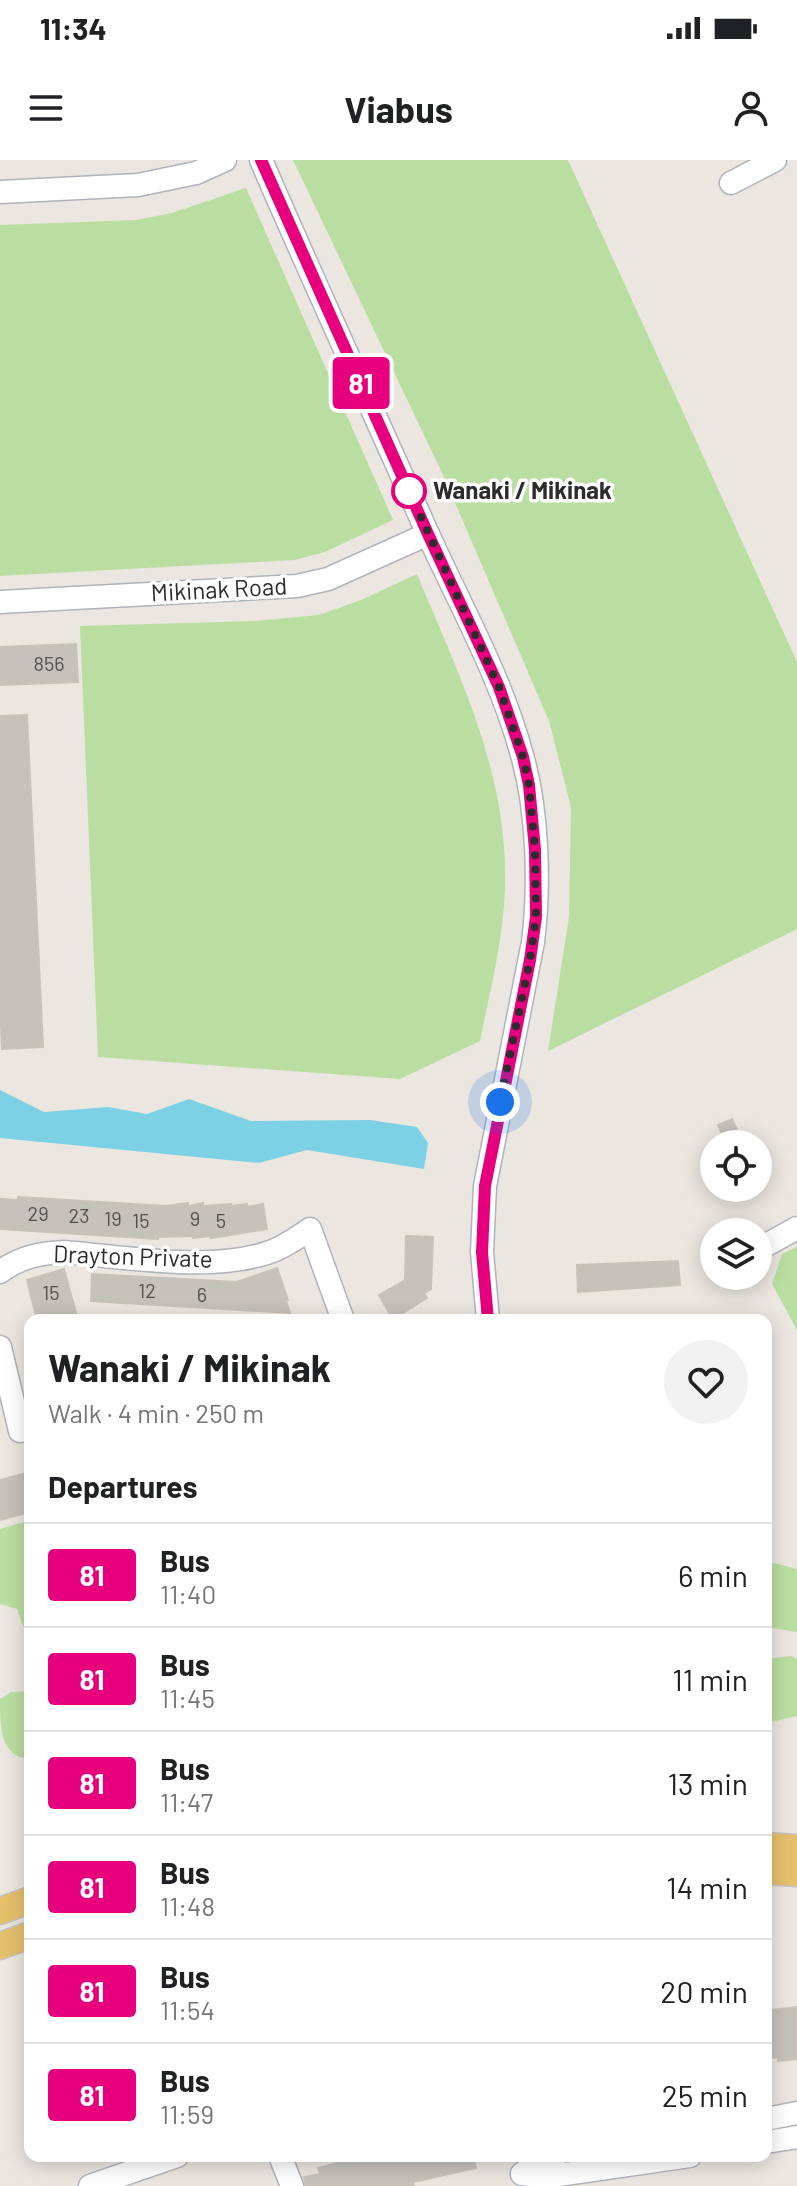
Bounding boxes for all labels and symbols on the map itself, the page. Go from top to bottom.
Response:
line badge: 81 [325,357,397,409]
marker: Wanaki / Mikinak [392,474,426,508]
place label: Wanaki / Mikinak [433,475,612,504]
street label: Mikinak Road [150,570,288,607]
house number: 856 [34,651,65,675]
your location [480,1082,520,1122]
house number: 29 [27,1201,49,1225]
house number: 23 [69,1203,89,1227]
house number: 19 [104,1206,122,1230]
house number: 9 [190,1206,200,1230]
house number: 15 [132,1208,150,1232]
house number: 5 [216,1208,226,1232]
street label: Drayton Private [53,1238,213,1273]
house number: 12 [138,1278,156,1302]
house number: 15 [42,1280,60,1304]
house number: 6 [197,1282,207,1306]

